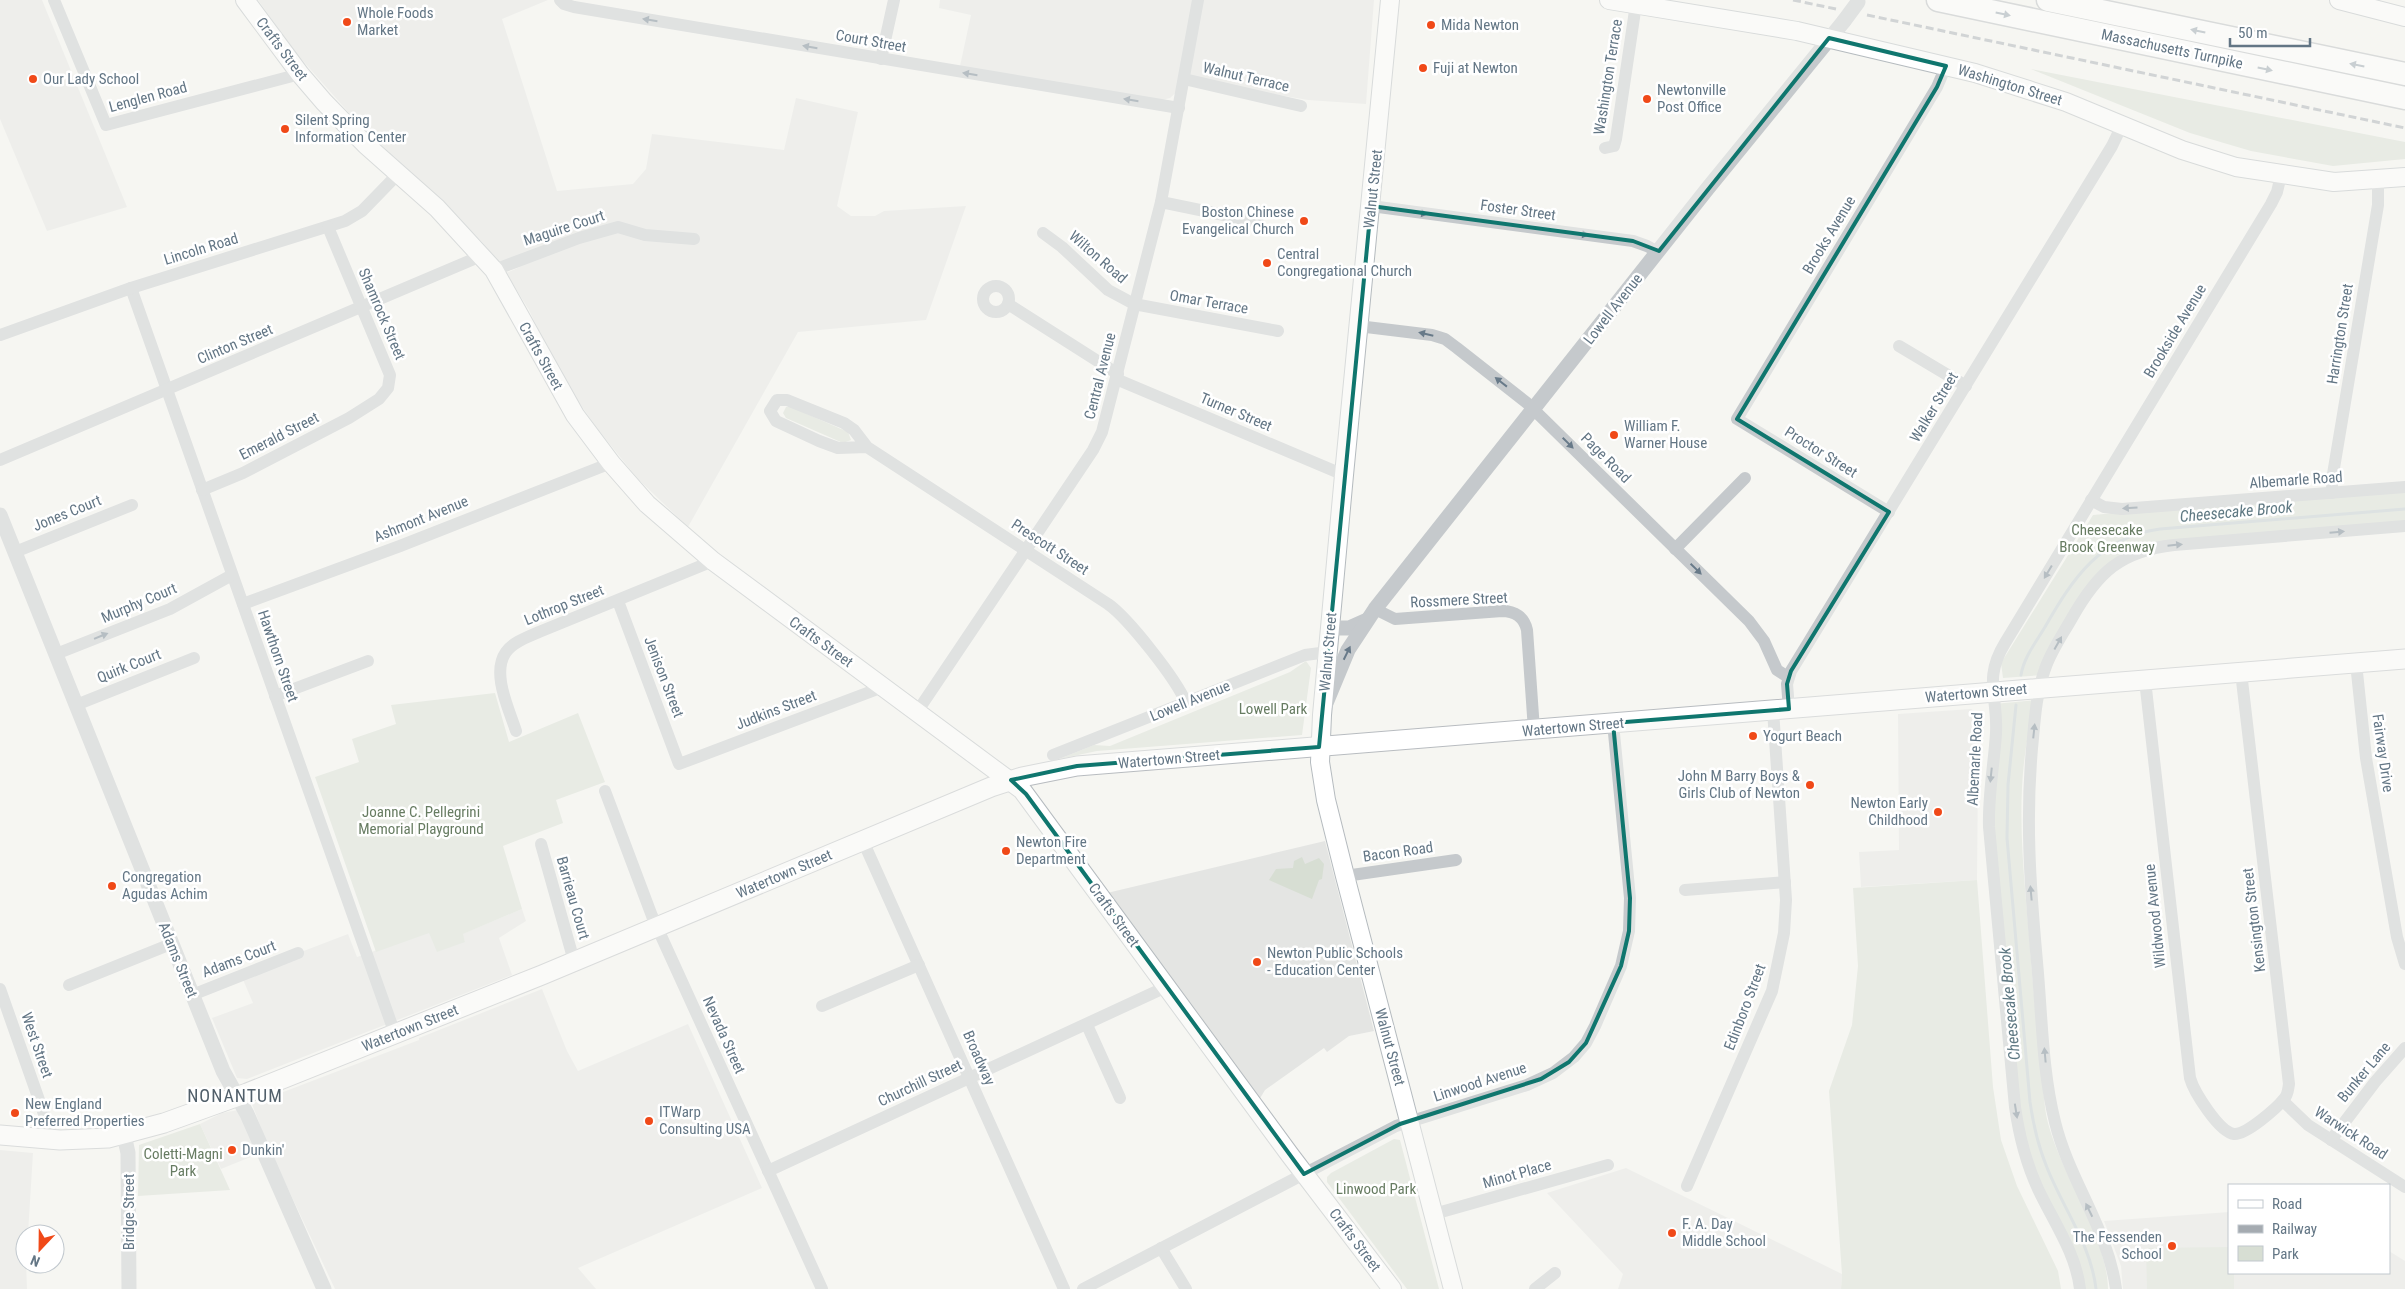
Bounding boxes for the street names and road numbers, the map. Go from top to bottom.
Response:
street label: Crafts Street [252,14,312,84]
street label: Washington Terrace [1590,18,1626,136]
street label: Massachusetts Turnpike [2100,25,2244,73]
street label: Court Street [834,26,908,56]
street label: Walnut Terrace [1201,58,1291,96]
street label: Washington Street [1956,61,2064,109]
street label: Lenglen Road [107,78,189,116]
street label: Walnut Street [1360,149,1386,229]
street label: Brooks Avenue [1799,193,1859,277]
street label: Foster Street [1479,196,1557,224]
street label: Maguire Court [521,206,607,250]
street label: Wilton Road [1065,227,1131,287]
street label: Lincoln Road [162,229,240,269]
street label: Shamrock Street [355,266,409,362]
street label: Lowell Avenue [1580,270,1646,348]
street label: Brookside Avenue [2140,281,2210,381]
street label: Harrington Street [2323,283,2357,385]
street label: Omar Terrace [1168,286,1250,318]
street label: Crafts Street [515,319,567,393]
street label: Clinton Street [195,320,275,368]
street label: Central Avenue [1081,331,1119,421]
street label: Walker Street [1906,369,1962,445]
street label: Turner Street [1197,389,1275,435]
street label: Emerald Street [236,408,322,464]
street label: Proctor Street [1781,423,1861,481]
street label: Page Road [1577,429,1635,487]
street label: Albemarle Road [2249,468,2343,492]
street label: Jones Court [30,491,104,535]
street label: Ashmont Avenue [371,492,471,546]
street label: Prescott Street [1008,515,1092,579]
street label: Murphy Court [99,579,179,627]
street label: Lothrop Street [522,581,606,629]
street label: Rossmere Street [1410,588,1508,612]
street label: Hawthorn Street [254,608,302,704]
street label: Walnut Street [1316,612,1340,692]
street label: Crafts Street [786,613,856,671]
street label: Jenison Street [640,634,688,720]
street label: Quirk Court [94,645,164,687]
street label: Lowell Avenue [1147,677,1233,725]
street label: Watertown Street [1924,680,2028,706]
street label: Judkins Street [733,686,819,734]
street label: Albemarle Road [1964,712,1986,806]
street label: Fairway Drive [2369,713,2397,793]
street label: Watertown Street [1521,714,1625,740]
street label: Watertown Street [1117,746,1221,772]
street label: Bacon Road [1362,838,1434,866]
street label: Watertown Street [733,846,835,902]
street label: Barrieau Court [553,854,593,942]
street label: Wildwood Avenue [2141,863,2169,969]
street label: Kensington Street [2239,867,2269,973]
street label: Crafts Street [1085,880,1143,950]
street label: Adams Street [155,920,201,1000]
street label: Adams Court [200,937,278,981]
street label: Edinboro Street [1720,961,1770,1053]
street label: Nevada Street [699,993,749,1077]
street label: Watertown Street [359,1001,461,1055]
street label: Walnut Street [1371,1006,1409,1088]
street label: West Street [17,1010,57,1080]
street label: Broadway [959,1028,999,1088]
street label: Bunker Lane [2334,1038,2394,1106]
street label: Churchill Street [875,1056,965,1110]
street label: Linwood Avenue [1431,1058,1529,1106]
street label: Warwick Road [2311,1103,2391,1163]
street label: Minot Place [1481,1156,1553,1192]
street label: Bridge Street [120,1174,138,1250]
street label: Crafts Street [1325,1205,1385,1275]

